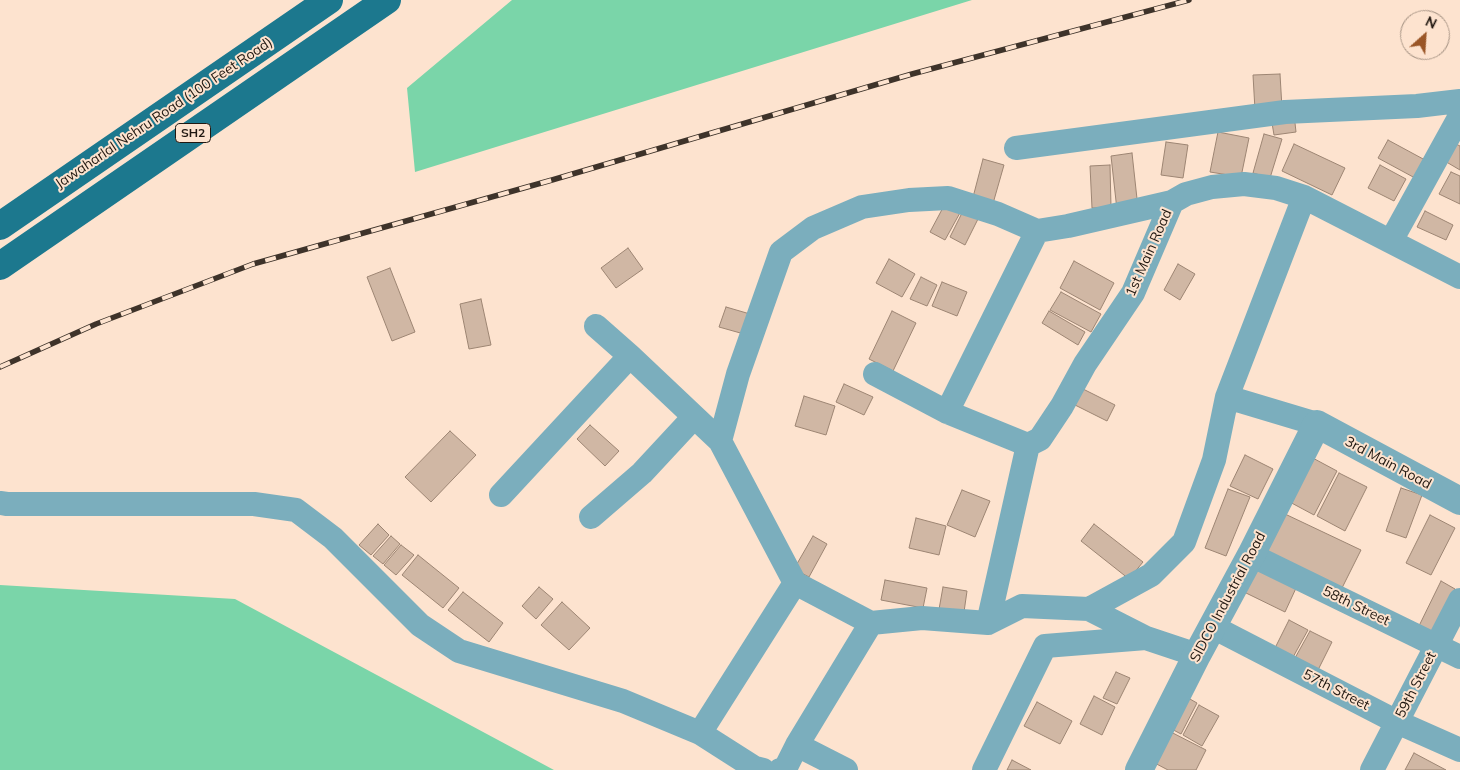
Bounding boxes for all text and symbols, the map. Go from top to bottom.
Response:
north arrow [1400,10,1450,60]
text: N [1422,12,1440,33]
street label: Jawaharlal Nehru Road (100 Feet Road) [52,34,276,192]
road number: SH2 [176,124,210,142]
street label: 1st Main Road [1122,207,1176,299]
street label: 3rd Main Road [1342,433,1434,493]
street label: SIDCO Industrial Road [1187,529,1269,665]
street label: 58th Street [1320,583,1392,629]
street label: 59th Street [1392,649,1440,721]
street label: 57th Street [1300,666,1372,714]

